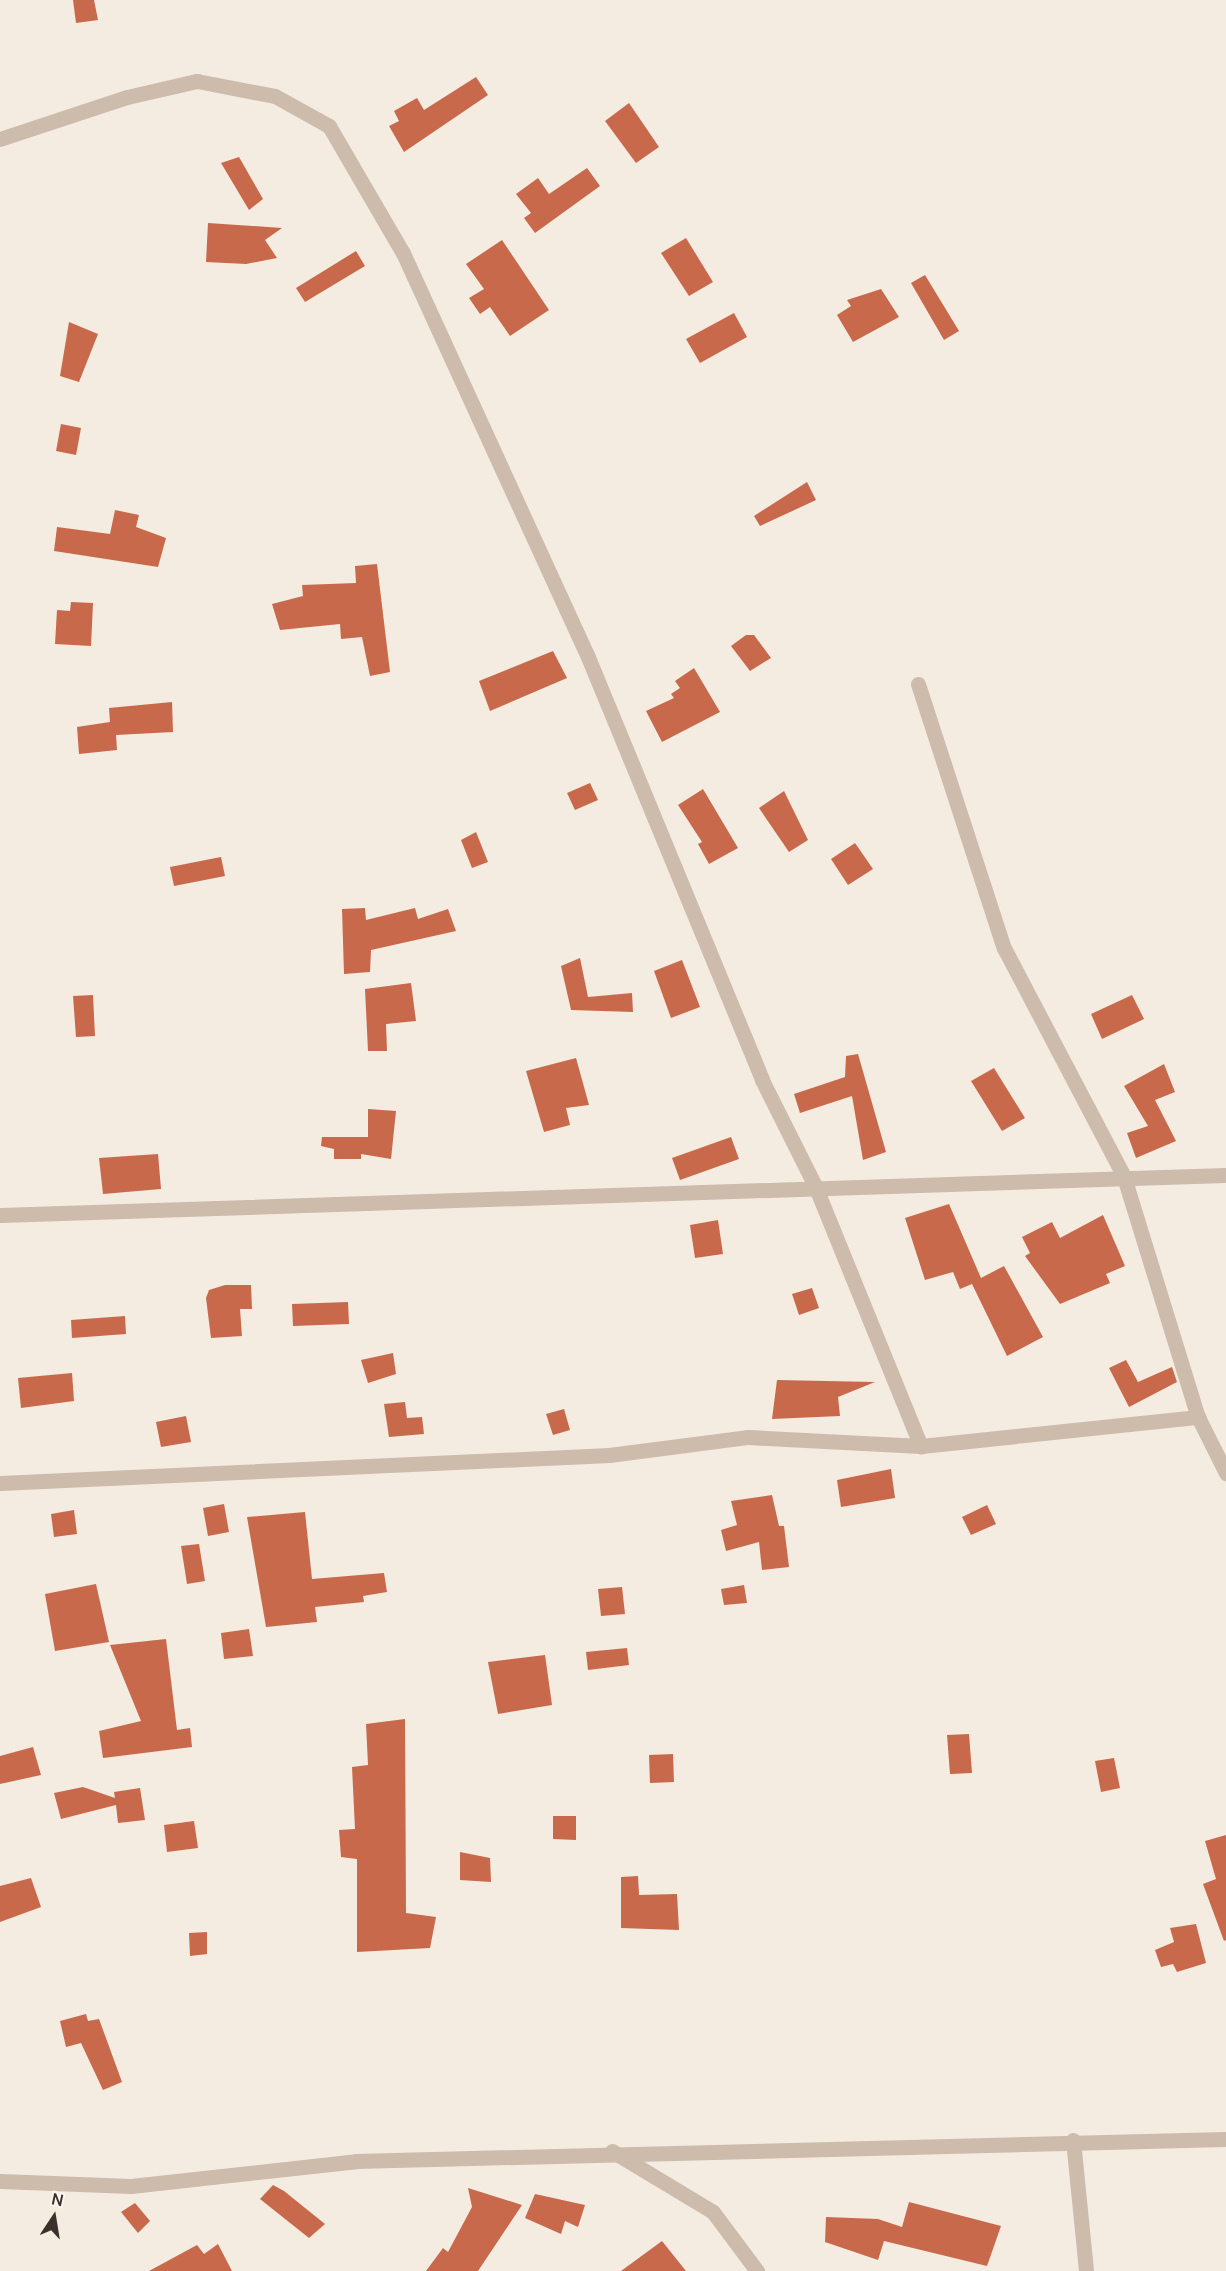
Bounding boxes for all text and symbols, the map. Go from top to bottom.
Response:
north arrow [24,2187,84,2247]
text: N [50,2187,66,2211]

